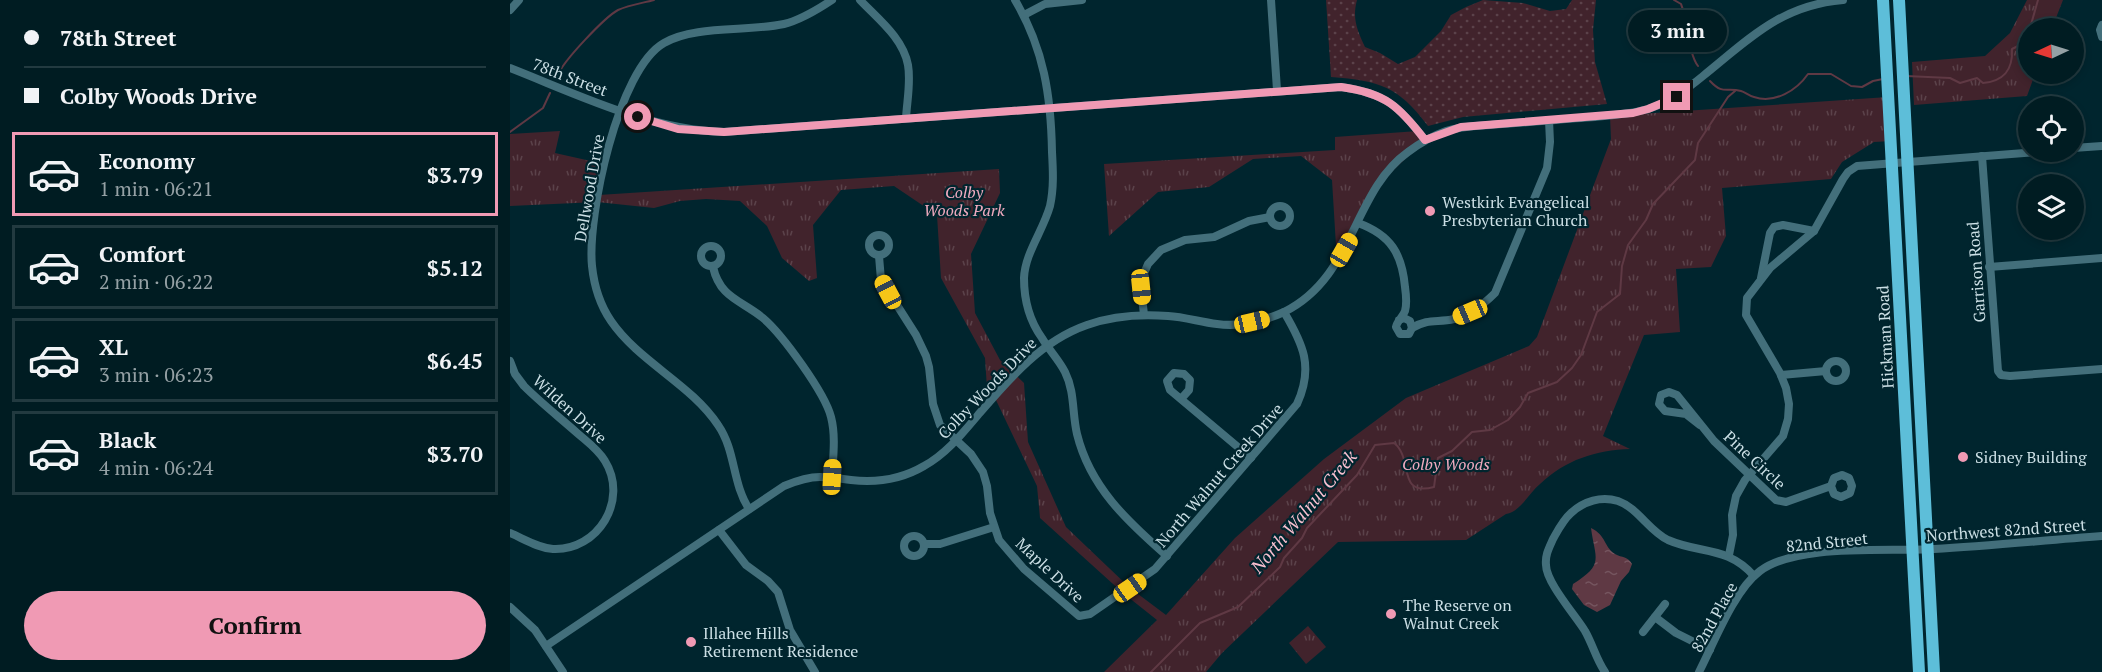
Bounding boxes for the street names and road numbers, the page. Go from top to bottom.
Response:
street label: 78th Street [529,53,611,101]
street label: Dellwood Drive [569,132,609,244]
street label: Garrison Road [1961,221,1990,323]
street label: Hickman Road [1871,285,1899,389]
street label: Colby Woods Drive [933,332,1041,444]
street label: Wilden Drive [528,370,612,448]
street label: North Walnut Creek Drive [1150,398,1288,552]
street label: Pine Circle [1719,426,1791,494]
street label: Northwest 82nd Street [1925,513,2087,547]
street label: 82nd Street [1785,527,1869,557]
street label: Maple Drive [1011,533,1089,607]
street label: 82nd Place [1686,578,1742,656]

